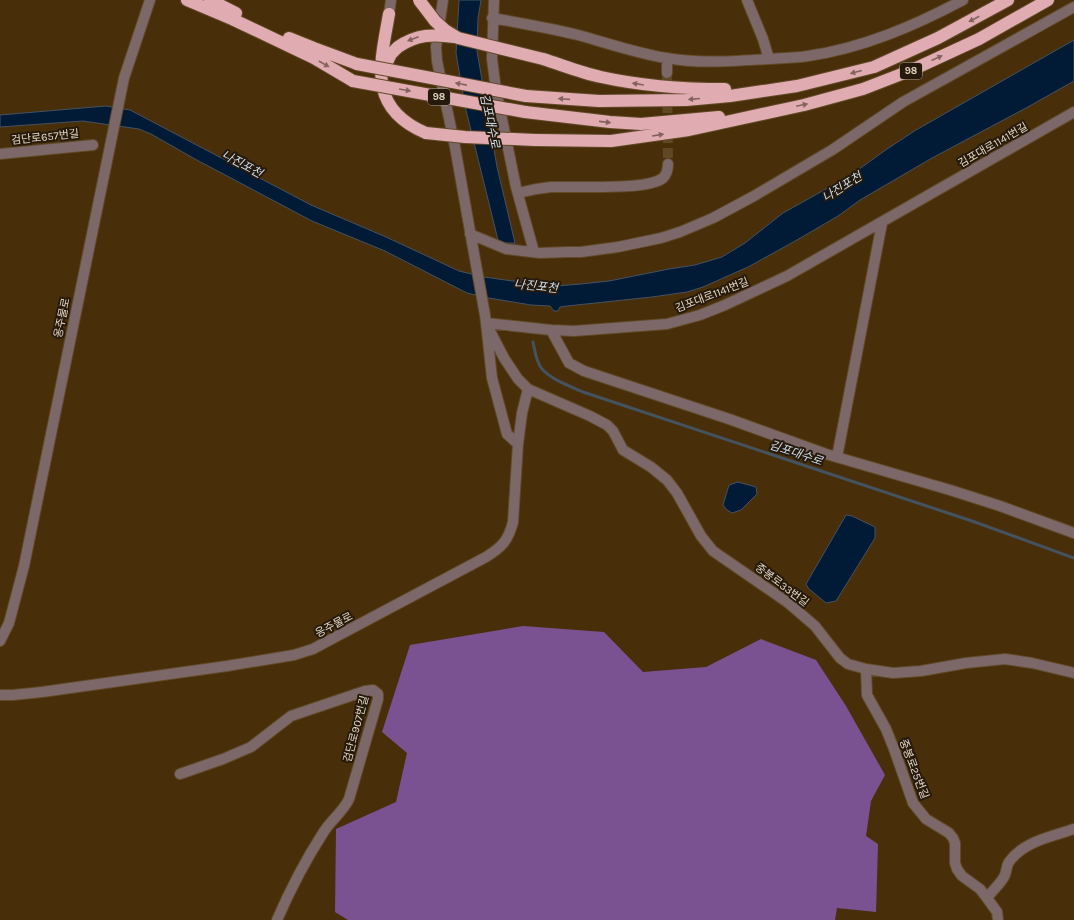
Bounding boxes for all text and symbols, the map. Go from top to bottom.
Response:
one-way arrow [968,15,980,22]
one-way arrow [407,36,419,42]
one-way arrow [932,55,943,61]
one-way arrow [318,61,330,68]
road number: 98 [900,63,922,79]
one-way arrow [850,69,862,75]
one-way arrow [455,80,467,86]
one-way arrow [632,81,644,87]
one-way arrow [399,88,411,94]
road number: 98 [428,89,450,105]
water label: 김포대수로 [477,93,503,150]
one-way arrow [558,95,570,102]
one-way arrow [688,95,700,102]
one-way arrow [796,101,808,107]
one-way arrow [599,118,611,125]
street label: 김포대로1141번길 [956,120,1030,170]
street label: 검단로657번길 [10,127,80,147]
one-way arrow [652,132,664,138]
water label: 나진포천 [219,147,267,181]
water label: 나진포천 [820,168,866,205]
street label: 김포대로1141번길 [673,275,751,315]
water label: 나진포천 [513,277,561,295]
street label: 옹주물로 [51,297,73,339]
water label: 김포대수로 [768,438,825,468]
street label: 중봉로33번길 [753,561,811,609]
street label: 옹주물로 [313,610,355,640]
street label: 검단로907번길 [341,694,371,764]
street label: 중봉로25번길 [897,737,931,801]

